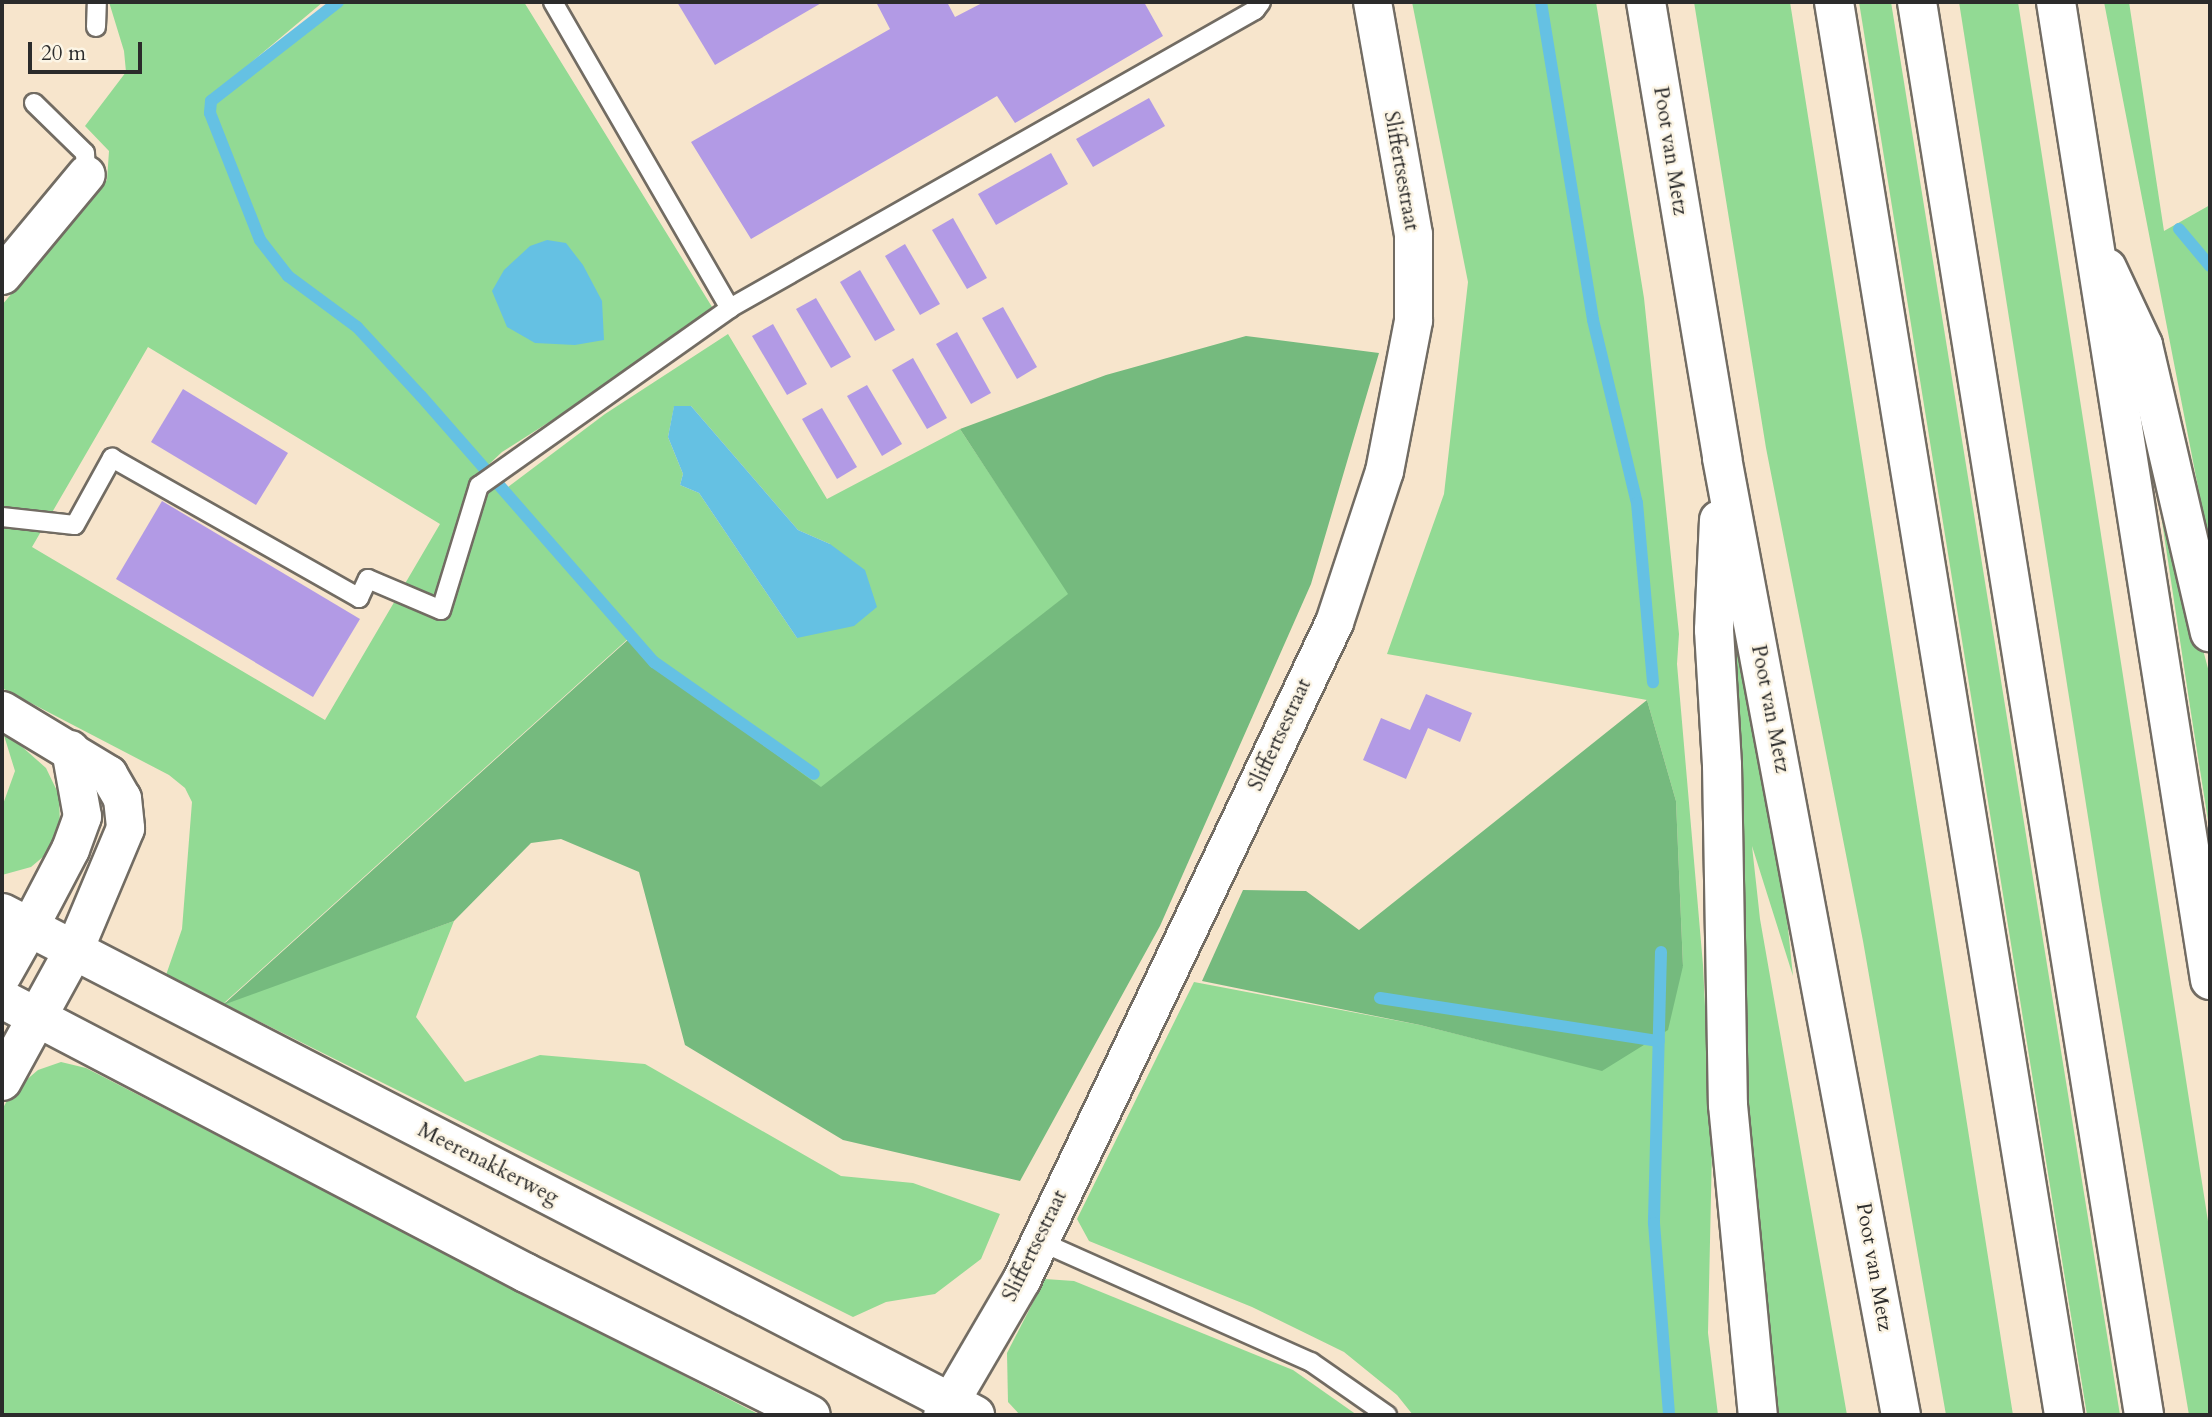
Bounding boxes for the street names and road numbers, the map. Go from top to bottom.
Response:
street label: Poot van Metz [1647,85,1693,217]
street label: Sliffertsestraat [1378,109,1424,233]
street label: Poot van Metz [1745,643,1795,775]
street label: Sliffertsestraat [1243,675,1317,795]
street label: Meerenakkerweg [413,1118,563,1210]
street label: Sliffertsestraat [997,1186,1073,1306]
street label: Poot van Metz [1850,1201,1898,1333]

